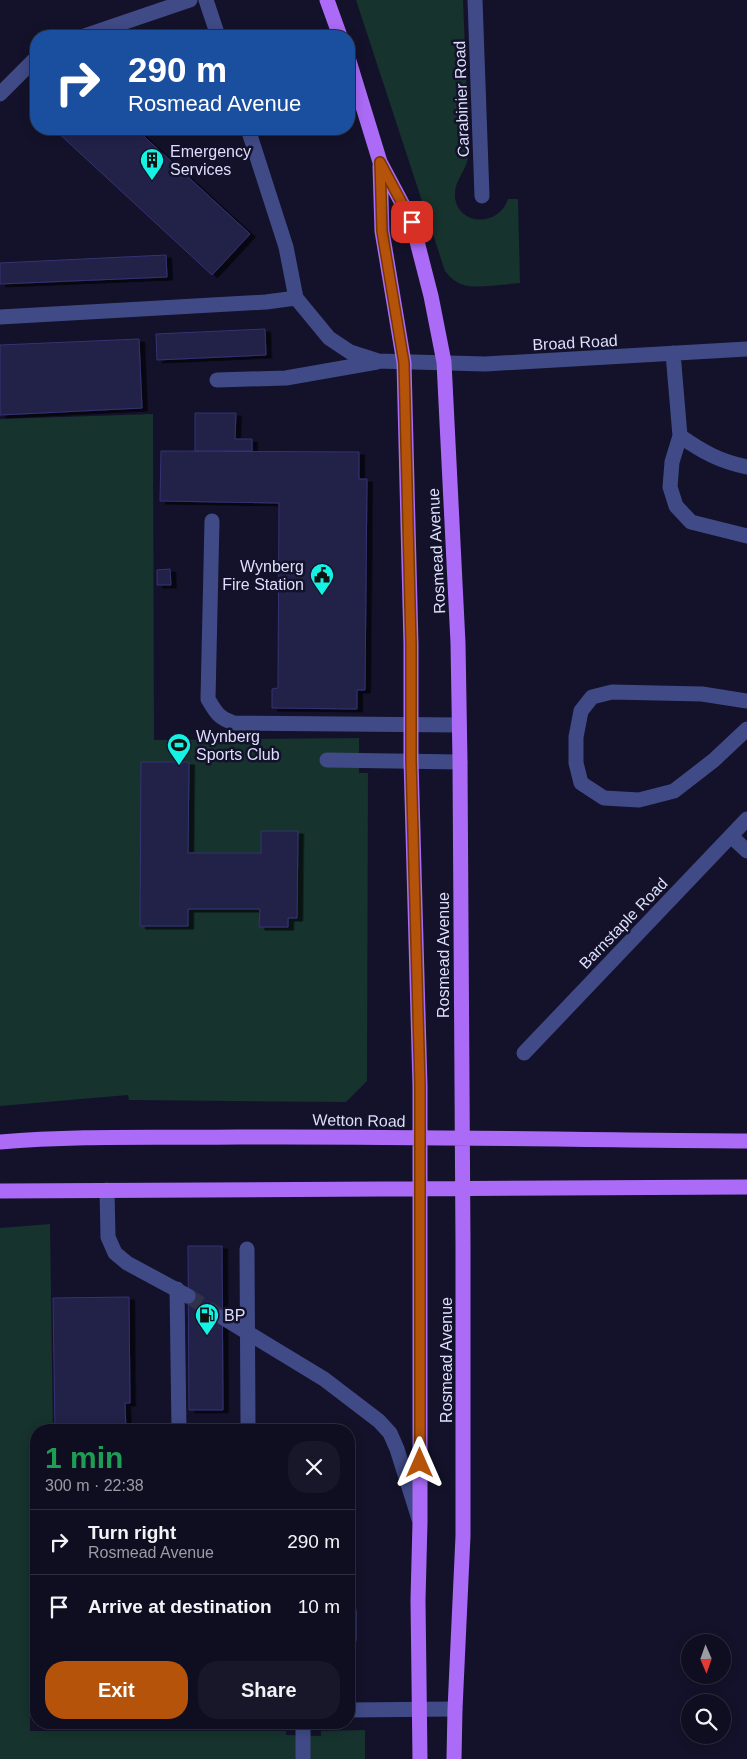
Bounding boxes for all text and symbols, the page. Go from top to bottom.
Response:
street label: Carabinier Road [451,40,472,158]
icon: right [45,50,110,115]
text: 290 m [128,50,227,89]
text: Rosmead Avenue [128,91,301,116]
place label: Emergency Services [170,143,251,178]
building icon: Emergency Services [139,147,165,181]
pin [391,201,433,243]
icon: arrive [398,208,426,236]
street label: Broad Road [532,332,618,353]
street label: Rosmead Avenue [425,488,448,614]
place label: Wynberg Fire Station [222,558,304,593]
public building icon: Wynberg Fire Station [309,562,335,596]
place label: Wynberg Sports Club [196,728,280,763]
sports icon: Wynberg Sports Club [166,732,192,766]
street label: Barnstaple Road [576,875,671,972]
street label: Rosmead Avenue [435,892,452,1018]
street label: Wetton Road [312,1111,406,1130]
street label: Rosmead Avenue [438,1297,455,1423]
fuel station icon: BP [194,1302,220,1336]
place label: BP [224,1307,245,1324]
position arrow [393,1436,445,1488]
text: 1 min [45,1441,123,1474]
button: close [288,1441,340,1493]
text: 300 m · 22:38 [45,1477,144,1494]
text: Turn right [88,1522,176,1543]
icon: right [45,1528,73,1556]
text: 290 m [287,1531,340,1552]
text: Rosmead Avenue [88,1544,214,1561]
icon: arrive [45,1593,73,1621]
text: Arrive at destination [88,1596,272,1617]
text: 10 m [298,1596,340,1617]
north arrow [681,1634,731,1684]
map controls [681,1634,731,1744]
button: Exit [45,1661,188,1719]
button: Share [198,1661,340,1719]
button: search [681,1694,731,1744]

